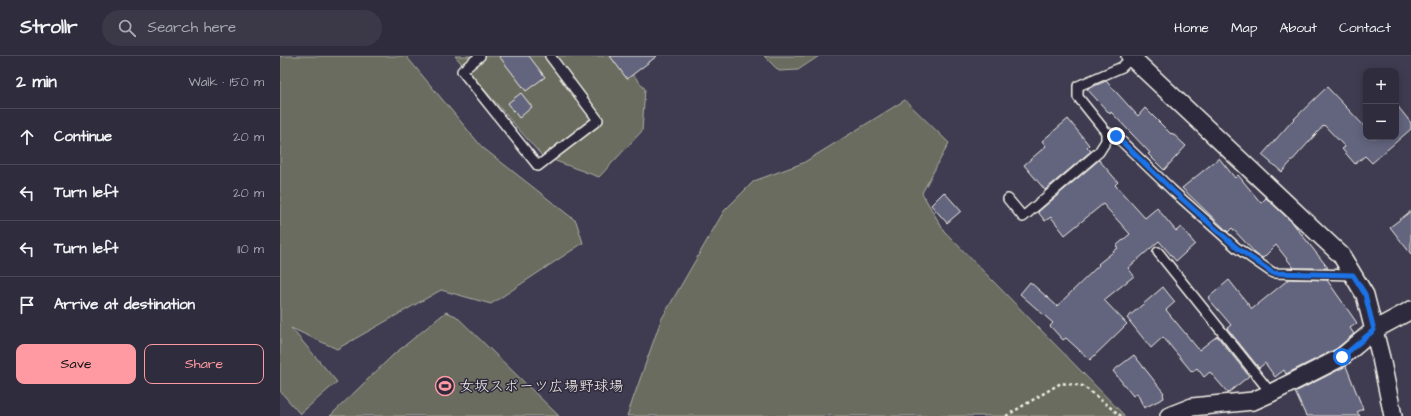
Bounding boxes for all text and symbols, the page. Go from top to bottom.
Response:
search box [102,10,382,46]
text: Strollr [20,14,78,41]
icon: search [116,17,138,39]
text: Search here [148,17,236,38]
text: Home [1174,18,1209,38]
text: Map [1231,18,1257,38]
text: About [1279,18,1317,38]
text: Contact [1339,18,1391,38]
map controls [1363,68,1399,140]
button: + [1363,68,1399,104]
text: 2 min [16,70,57,94]
text: Walk · 150 m [189,73,264,91]
button: − [1363,104,1399,140]
icon: ahead [16,126,38,148]
text: Continue [54,126,112,147]
route end [1107,127,1125,145]
text: 20 m [233,128,264,146]
icon: left [16,182,38,204]
text: Turn left [54,182,118,203]
text: 20 m [233,184,264,202]
icon: left [16,238,38,260]
text: Turn left [54,238,118,259]
text: 110 m [237,240,264,258]
icon: arrive [16,294,38,316]
text: Arrive at destination [54,294,195,315]
button: Save [16,344,136,384]
button: Share [144,344,264,384]
route start [1333,348,1351,366]
sports icon: 女坂スポーツ広場野球場 [434,375,456,397]
place label: 女坂スポーツ広場野球場 [459,376,624,397]

